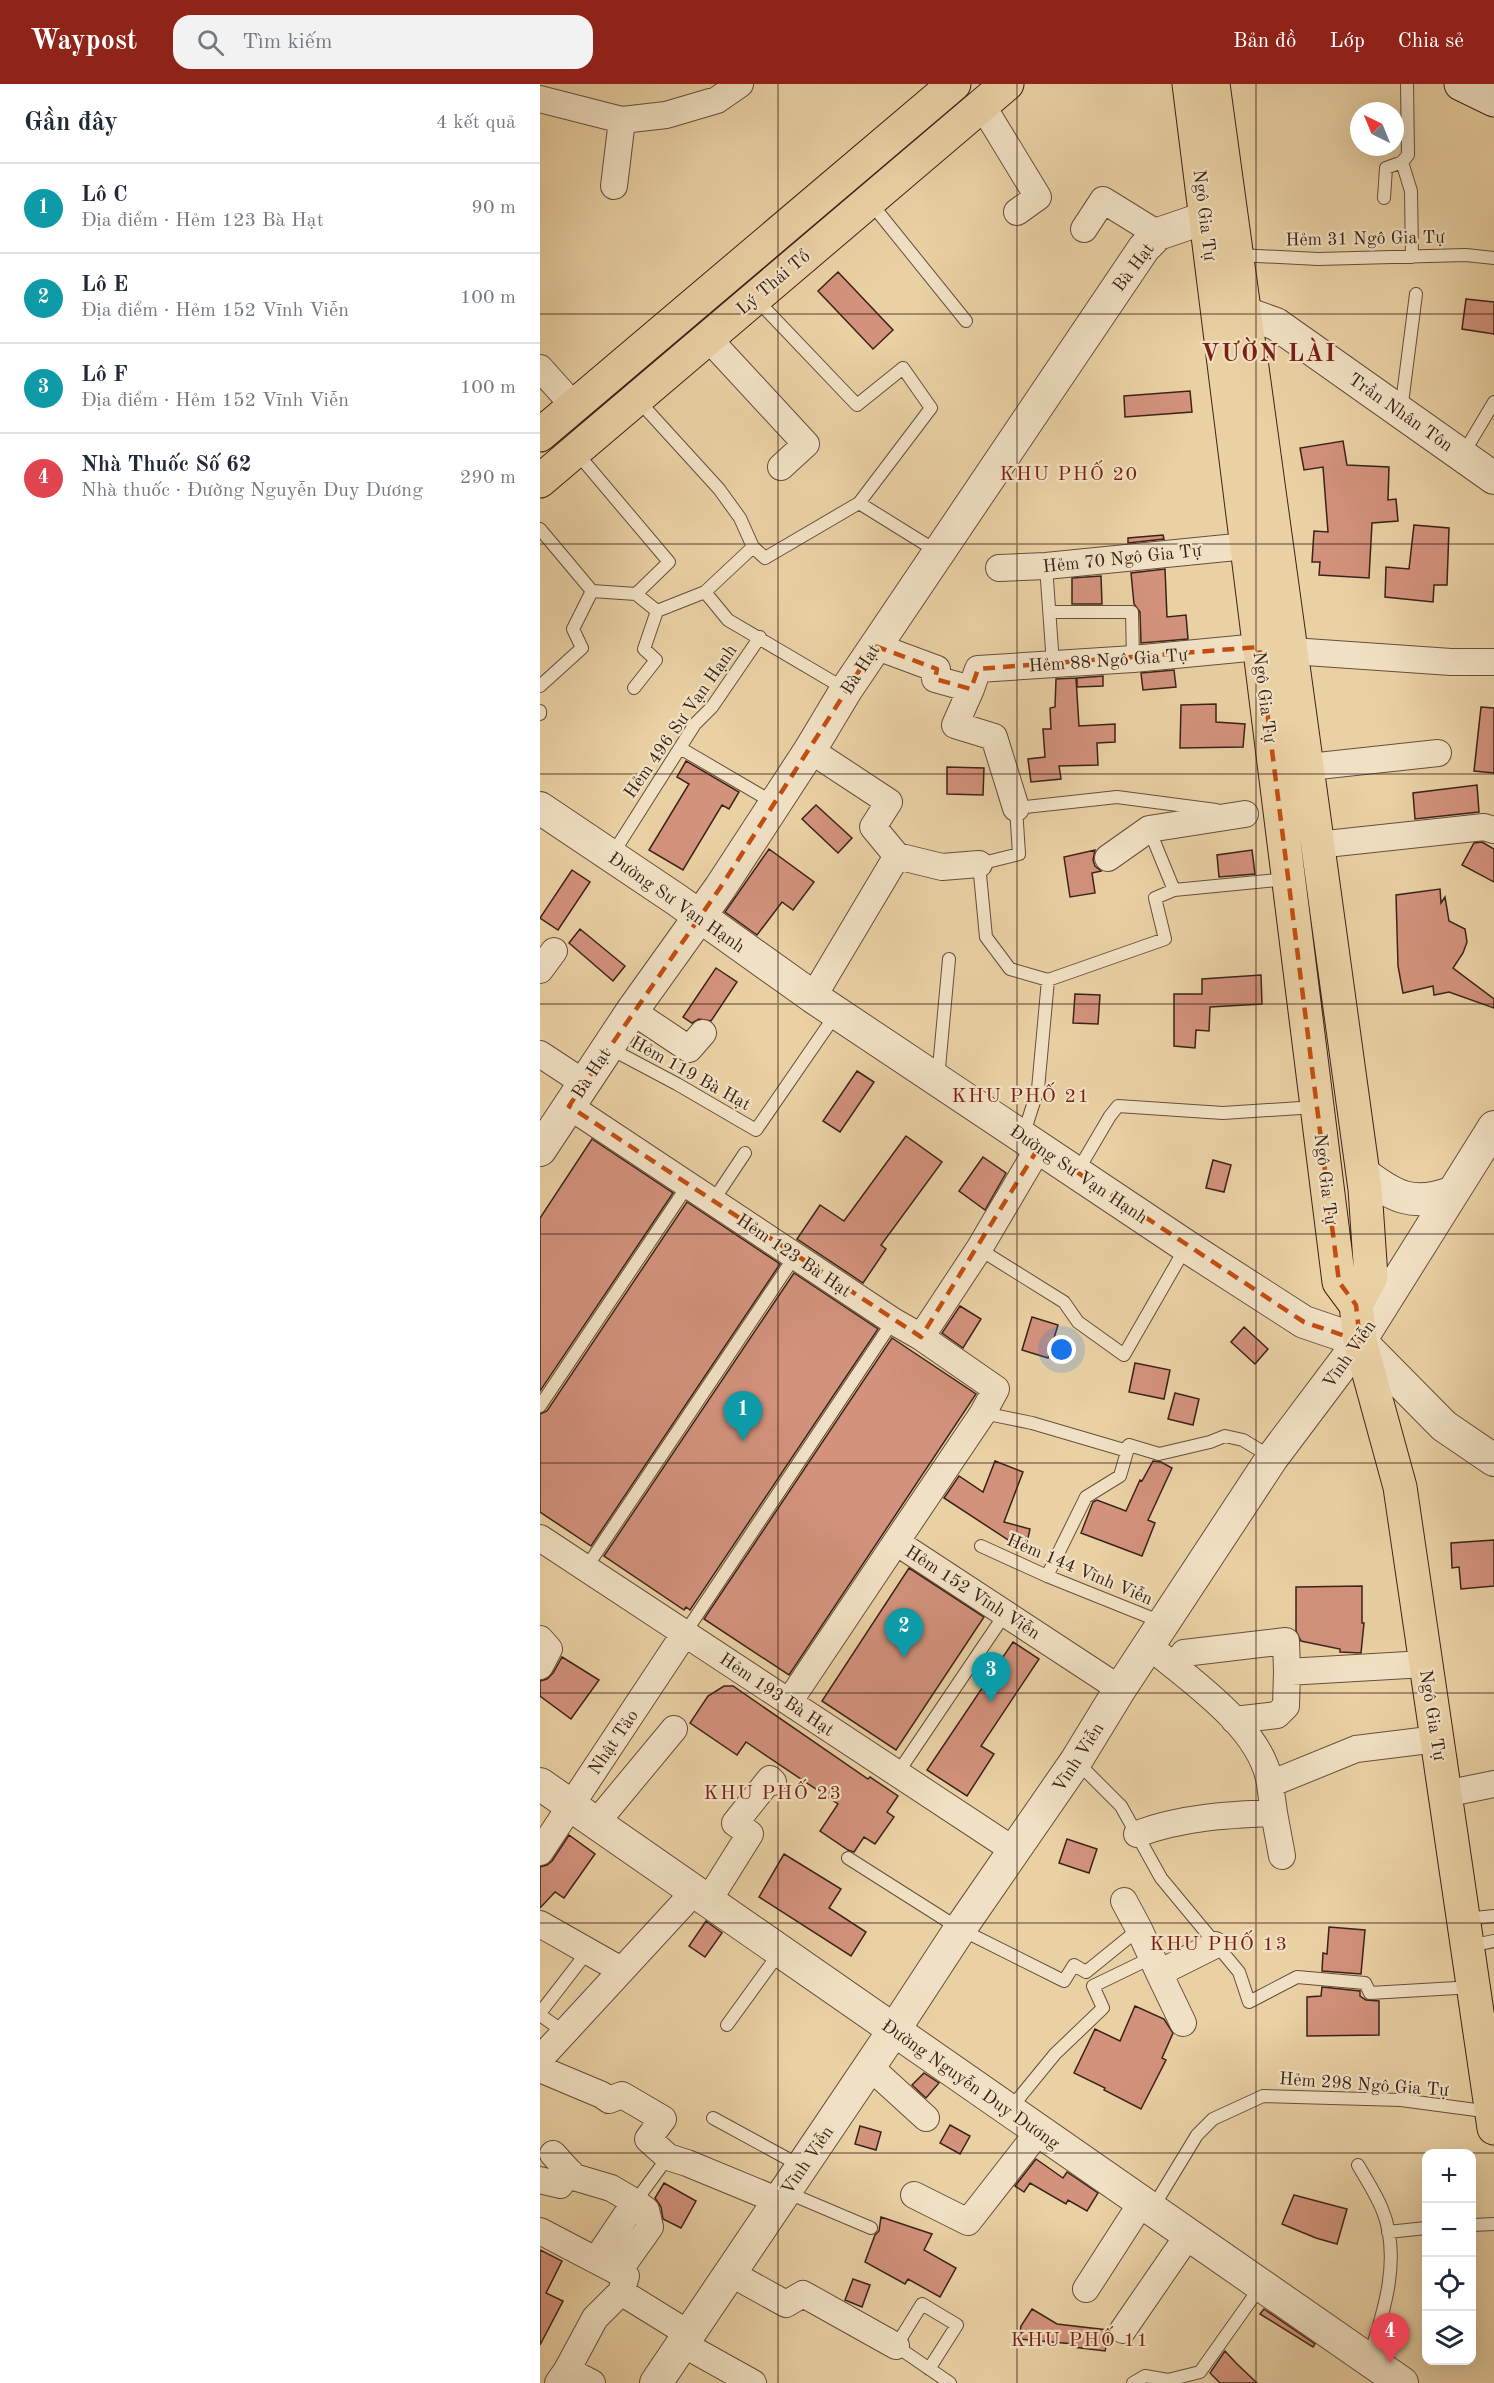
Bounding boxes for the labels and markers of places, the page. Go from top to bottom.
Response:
pin: 1 [724,1392,762,1441]
pin: 2 [884,1608,924,1658]
pin: 3 [972,1652,1010,1702]
pin: 4 [1370,2314,1410,2363]

